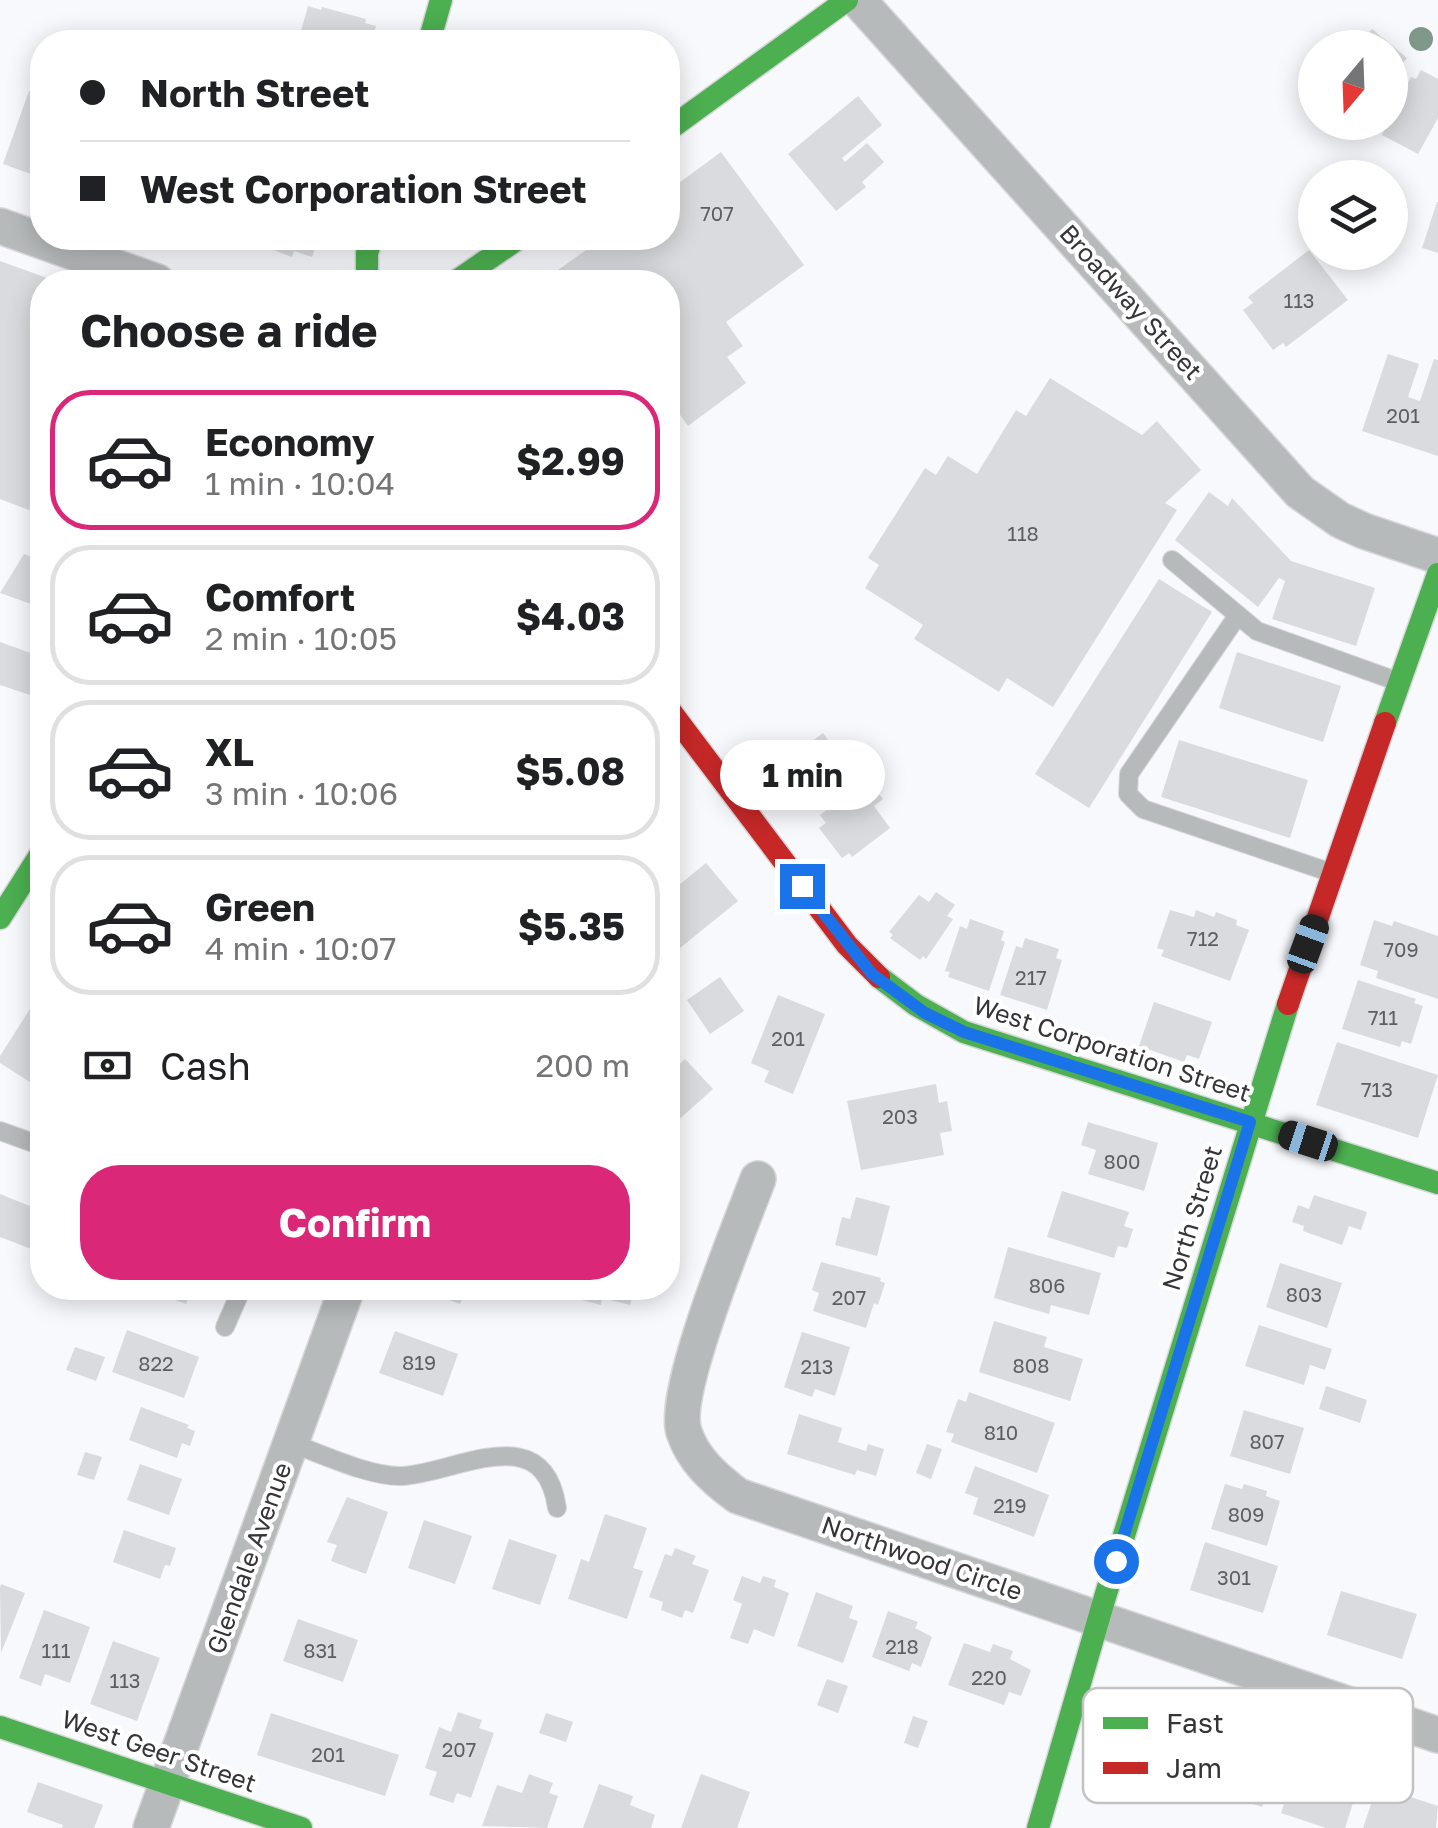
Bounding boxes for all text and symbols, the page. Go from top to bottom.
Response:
north arrow [1298,30,1408,140]
map controls [1298,30,1408,270]
text: North Street [140,70,369,115]
button: layers [1298,160,1408,270]
text: West Corporation Street [140,166,587,211]
house number: 707 [700,201,734,225]
street label: Broadway Street [1053,218,1209,386]
house number: 113 [1283,288,1315,312]
text: Choose a ride [80,303,378,357]
house number: 201 [1386,403,1420,427]
icon: car [85,415,175,505]
text: Economy [205,419,374,464]
text: $2.99 [516,438,625,483]
text: 1 min · 10:04 [205,464,395,502]
house number: 118 [1007,521,1039,545]
icon: car [85,570,175,660]
text: Comfort [205,574,355,619]
text: $4.03 [516,593,625,638]
text: 2 min · 10:05 [205,619,397,657]
icon: car [85,725,175,815]
text: XL [205,729,254,774]
callout: 1 min [720,741,884,811]
text: $5.08 [515,748,625,793]
text: 1 min [762,756,843,794]
text: 3 min · 10:06 [205,774,398,812]
route end [780,864,825,909]
icon: car [85,880,175,970]
text: Green [205,884,315,929]
text: $5.35 [518,903,625,948]
car [1284,911,1332,977]
house number: 712 [1187,926,1219,950]
text: 4 min · 10:07 [205,929,396,967]
house number: 709 [1383,937,1419,961]
house number: 217 [1015,965,1047,989]
street label: West Corporation Street [970,989,1255,1108]
house number: 711 [1368,1005,1398,1029]
house number: 201 [771,1026,805,1050]
icon: cash [80,1038,135,1093]
text: Cash [160,1043,251,1088]
text: 200 m [535,1046,630,1084]
house number: 713 [1361,1077,1393,1101]
house number: 203 [882,1104,918,1128]
car [1275,1117,1341,1165]
street label: North Street [1155,1142,1228,1294]
house number: 800 [1104,1149,1141,1173]
button: Confirm [80,1165,630,1280]
house number: 806 [1029,1273,1065,1297]
house number: 803 [1286,1282,1322,1306]
house number: 207 [832,1285,866,1309]
house number: 819 [402,1350,436,1374]
house number: 822 [138,1351,174,1375]
house number: 808 [1013,1353,1049,1377]
house number: 213 [801,1354,834,1378]
house number: 810 [984,1420,1018,1444]
house number: 807 [1249,1429,1285,1453]
street label: Glendale Avenue [200,1458,298,1658]
house number: 219 [993,1493,1027,1517]
house number: 809 [1228,1502,1264,1526]
street label: Northwood Circle [818,1509,1027,1606]
route start [1094,1539,1139,1584]
house number: 301 [1217,1565,1251,1589]
house number: 218 [885,1634,919,1658]
house number: 111 [41,1638,71,1662]
house number: 831 [303,1638,337,1662]
house number: 220 [971,1665,1007,1689]
house number: 113 [109,1668,141,1692]
legend [1083,1688,1413,1803]
street label: West Geer Street [58,1703,260,1798]
text: Fast [1166,1706,1224,1739]
house number: 207 [442,1737,476,1761]
house number: 201 [311,1742,345,1766]
text: Jam [1166,1751,1222,1784]

